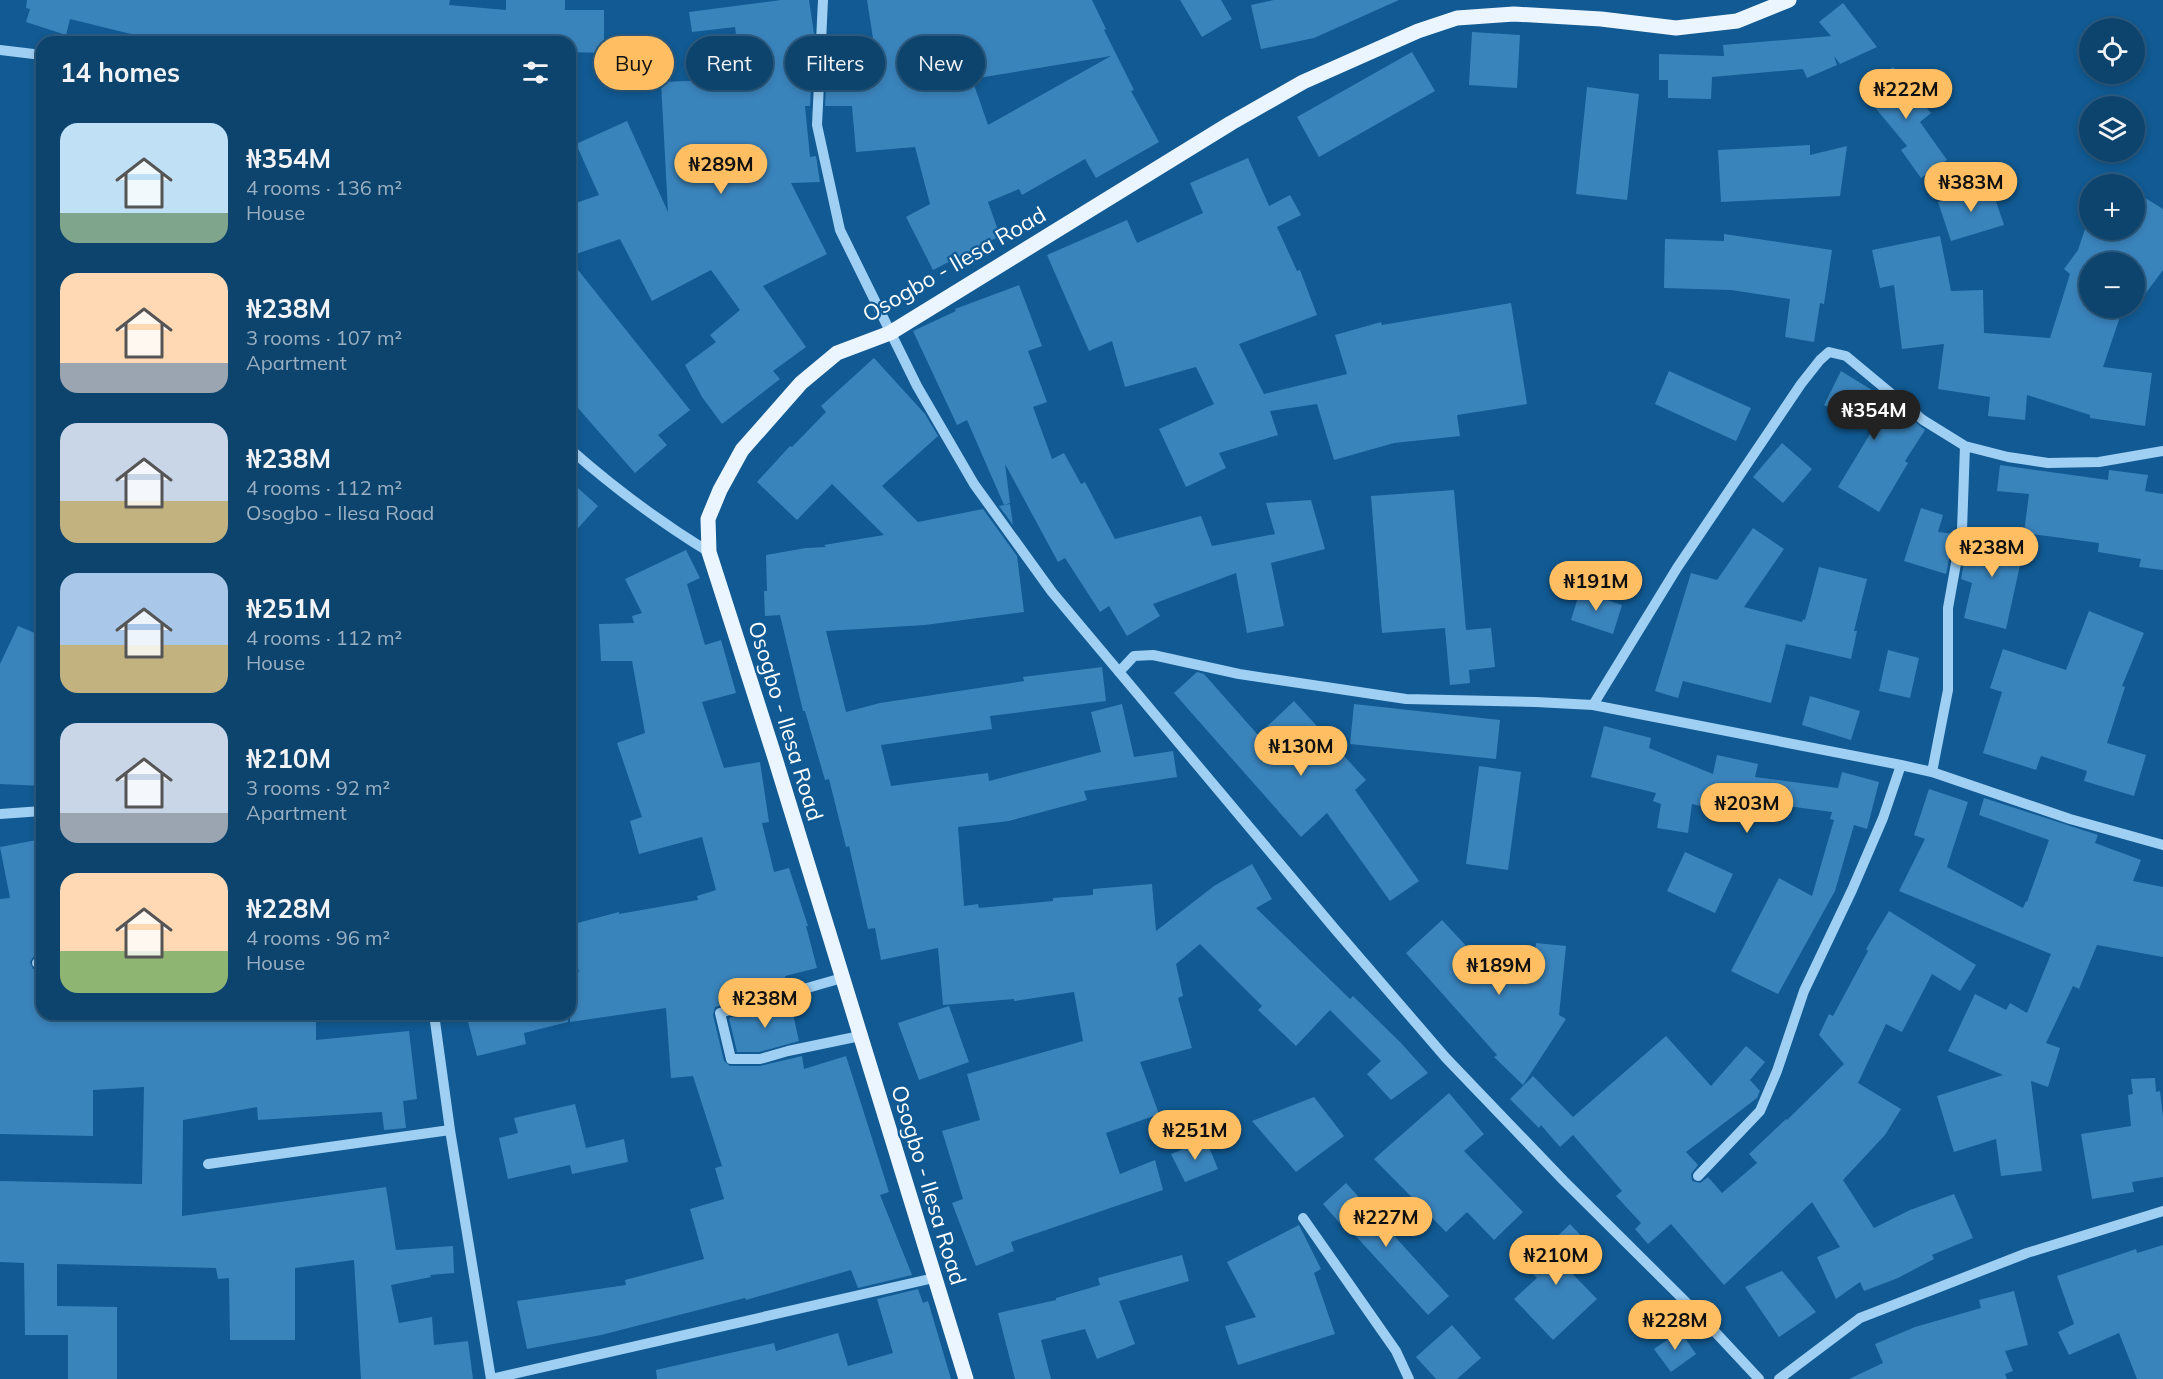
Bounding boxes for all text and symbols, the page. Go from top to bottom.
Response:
map controls [2079,18,2145,318]
button: locate [2079,18,2145,84]
chip: Buy [594,36,674,90]
chip: Rent [686,36,773,90]
chip: Filters [785,36,885,90]
chip: New [897,36,985,90]
text: 14 homes [60,56,180,89]
icon: filters [519,56,552,89]
pin: ₦222M [1864,69,1948,120]
text: ₦222M [1873,76,1939,101]
button: layers [2079,96,2145,162]
text: ₦354M [246,142,331,175]
pin: ₦289M [679,144,763,195]
icon: home [108,147,180,219]
text: ₦289M [688,151,754,176]
pin: ₦383M [1929,162,2013,213]
text: ₦383M [1938,169,2004,194]
button: + [2079,174,2145,240]
text: 4 rooms · 136 m² [246,175,402,200]
text: House [246,200,305,225]
street label: Osogbo - Ilesa Road [857,200,1051,328]
button: − [2079,252,2145,318]
text: ₦238M [246,292,331,325]
icon: home [108,297,180,369]
text: 3 rooms · 107 m² [246,325,402,350]
text: Apartment [246,350,347,375]
pin: ₦354M [1832,390,1916,441]
text: ₦354M [1841,397,1907,422]
text: ₦238M [246,442,331,475]
icon: home [108,447,180,519]
text: 4 rooms · 112 m² [246,475,402,500]
text: Osogbo - Ilesa Road [246,500,434,525]
pin: ₦238M [1950,527,2034,578]
text: ₦238M [1959,534,2025,559]
pin: ₦191M [1554,561,1638,612]
text: ₦191M [1563,568,1629,593]
text: ₦251M [246,592,331,625]
icon: home [108,597,180,669]
street label: Osogbo - Ilesa Road [742,618,830,824]
text: 4 rooms · 112 m² [246,625,402,650]
text: House [246,650,305,675]
pin: ₦130M [1259,726,1343,777]
text: ₦130M [1268,733,1334,758]
text: ₦210M [246,742,331,775]
icon: home [108,747,180,819]
text: 3 rooms · 92 m² [246,775,390,800]
pin: ₦203M [1705,783,1789,834]
text: ₦203M [1714,790,1780,815]
text: Apartment [246,800,347,825]
text: ₦228M [246,892,331,925]
icon: home [108,897,180,969]
text: 4 rooms · 96 m² [246,925,390,950]
pin: ₦189M [1457,945,1541,996]
text: House [246,950,305,975]
text: ₦189M [1466,952,1532,977]
pin: ₦238M [723,978,807,1029]
text: ₦238M [732,985,798,1010]
street label: Osogbo - Ilesa Road [885,1082,973,1288]
pin: ₦251M [1153,1110,1237,1161]
text: ₦251M [1162,1117,1228,1142]
pin: ₦227M [1344,1197,1428,1248]
text: ₦227M [1353,1204,1419,1229]
pin: ₦210M [1514,1235,1598,1286]
text: ₦210M [1523,1242,1589,1267]
pin: ₦228M [1633,1300,1717,1351]
text: ₦228M [1642,1307,1708,1332]

